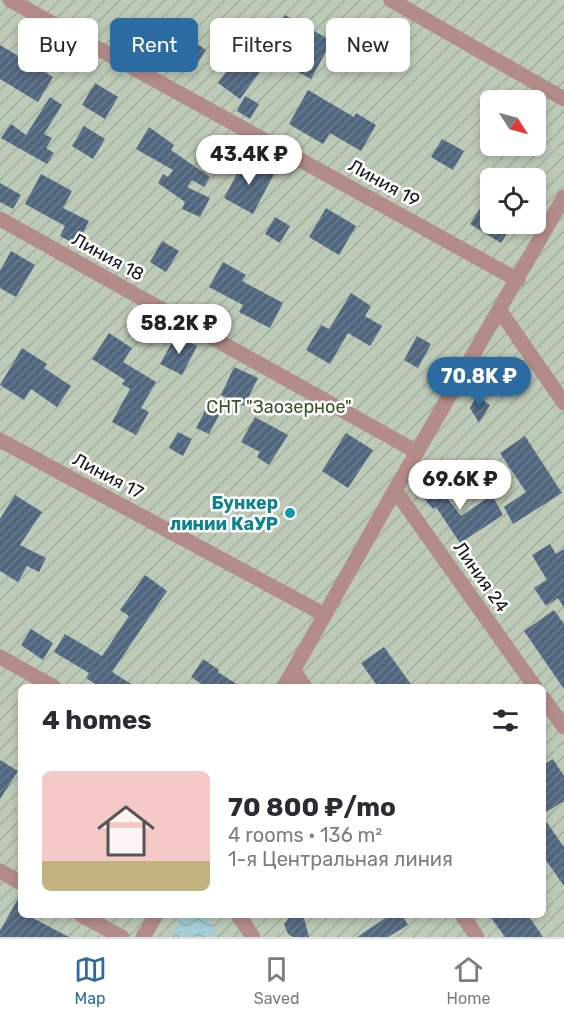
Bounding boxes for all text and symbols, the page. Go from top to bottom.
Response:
chip: Buy [18,18,98,72]
chip: Rent [110,18,198,72]
chip: Filters [210,18,314,72]
chip: New [326,18,410,72]
north arrow [480,90,546,156]
map controls [480,90,546,234]
pin: 43.4K ₽ [194,135,304,186]
text: 43.4K ₽ [210,142,288,166]
street label: Линия 19 [344,154,424,212]
button: locate [480,168,546,234]
street label: Линия 18 [68,228,148,286]
pin: 58.2K ₽ [124,304,234,355]
text: 58.2K ₽ [141,311,217,335]
pin: 70.8K ₽ [424,357,534,408]
text: 70.8K ₽ [441,364,517,388]
park label: СНТ "Заозерное" [206,396,352,418]
street label: Линия 17 [69,448,147,504]
pin: 69.6K ₽ [405,460,515,511]
text: 69.6K ₽ [422,467,498,491]
place label: Бункер линии КаУР [170,492,278,535]
marker: Бункер линии КаУР [283,506,297,520]
street label: Линия 24 [449,537,513,617]
icon: filters [489,704,522,737]
text: 4 homes [42,705,152,736]
text: 70 800 ₽/mo [228,792,396,823]
icon: home [90,795,162,867]
text: 4 rooms · 136 m² [228,823,382,847]
text: 1-я Центральная линия [228,847,453,871]
tab: Map [74,953,107,1008]
tab: Saved [254,953,299,1008]
tab: Home [447,953,490,1008]

